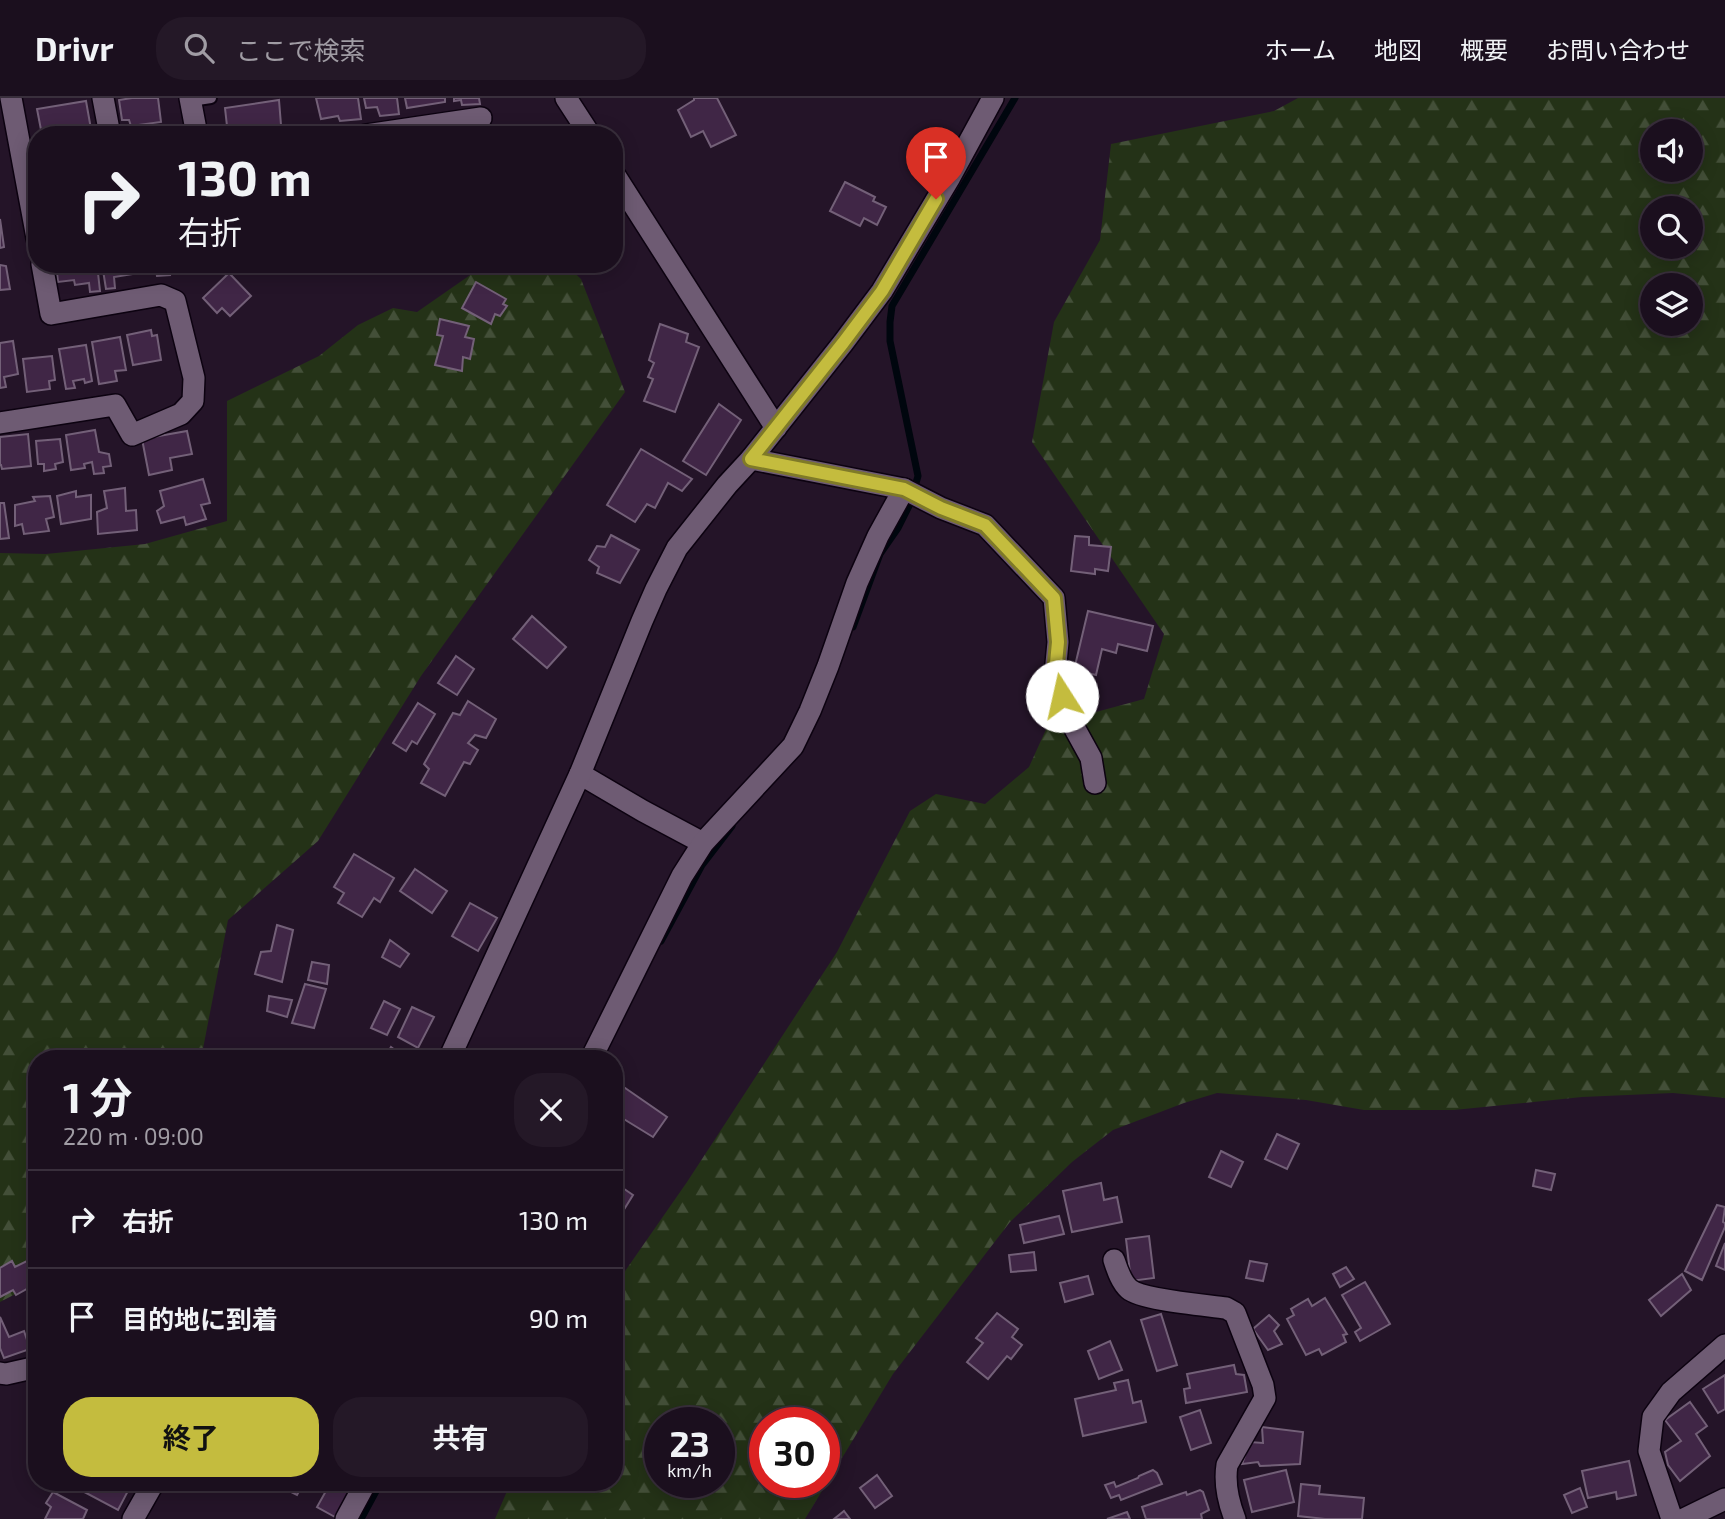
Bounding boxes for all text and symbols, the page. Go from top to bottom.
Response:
search box [156,17,646,80]
text: Drivr [35,28,114,68]
icon: search [180,29,218,67]
text: ここで検索 [236,34,366,65]
text: ホーム [1265,35,1336,64]
text: 地図 [1374,35,1422,64]
text: 概要 [1460,35,1508,64]
text: お問い合わせ [1546,35,1690,64]
map controls [1640,119,1703,336]
button: sound [1640,119,1703,182]
pin [906,127,966,199]
icon: arrive [917,138,955,176]
text: 130 m [178,147,312,206]
icon: right [63,154,154,245]
button: search [1640,196,1703,259]
text: 右折 [178,212,242,250]
button: layers [1640,273,1703,336]
position arrow [1025,659,1099,733]
text: 1 分 [63,1071,132,1121]
button: close [514,1073,588,1147]
text: 220 m · 09:00 [63,1122,204,1150]
icon: right [63,1200,101,1238]
text: 130 m [519,1204,588,1235]
text: 右折 [122,1205,174,1236]
icon: arrive [63,1298,101,1336]
text: 90 m [529,1302,588,1333]
text: 目的地に到着 [122,1303,278,1334]
button: 終了 [63,1397,319,1477]
button: 共有 [333,1397,588,1477]
speed limit sign: 30 [749,1407,840,1498]
text: 23 [669,1422,710,1464]
text: km/h [667,1459,712,1481]

